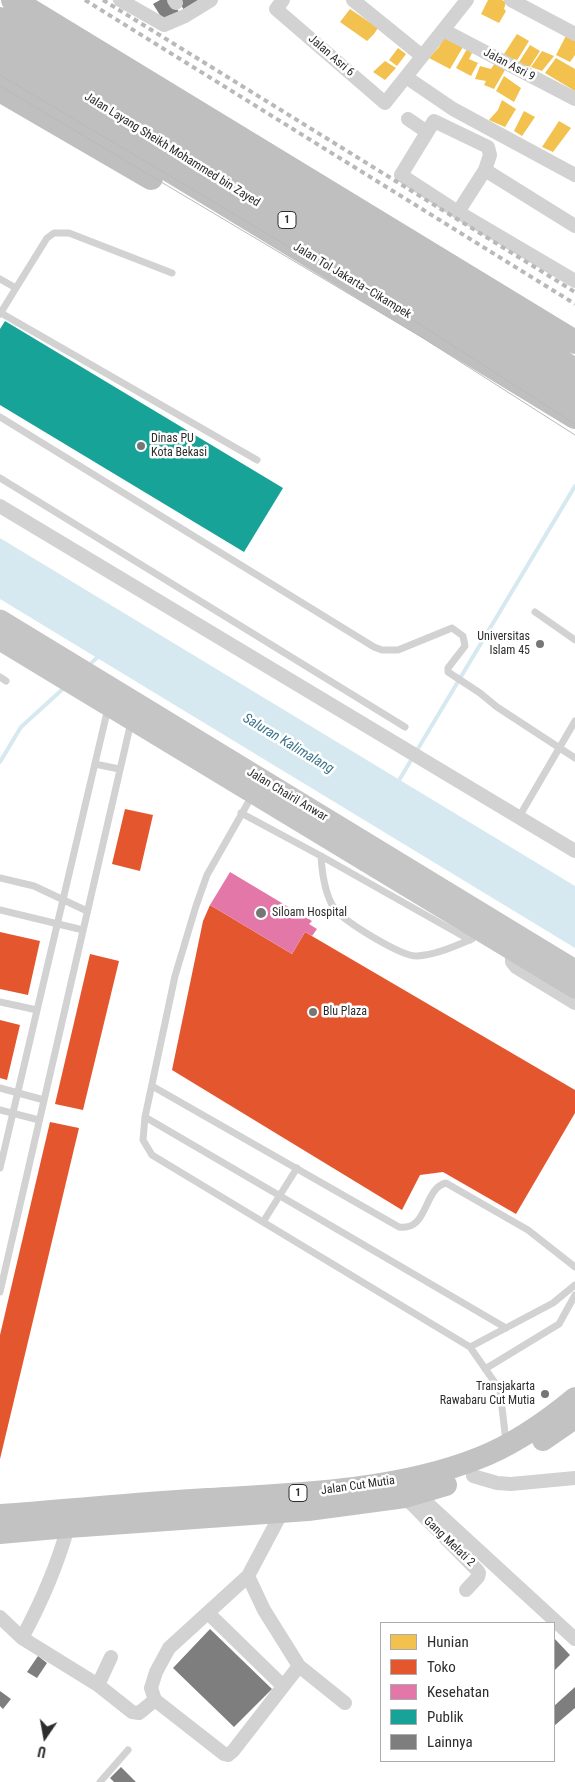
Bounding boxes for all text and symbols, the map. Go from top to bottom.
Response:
street label: Jalan Asri 6 [305,32,357,80]
street label: Jalan Asri 9 [481,45,537,85]
street label: Jalan Layang Sheikh Mohammed bin Zayed [82,90,262,210]
road number: 1 [278,212,296,228]
street label: Jalan Tol Jakarta–Cikampek [290,240,414,322]
place label: Dinas PU Kota Bekasi [151,432,207,460]
marker: Dinas PU Kota Bekasi [135,440,147,452]
place label: Universitas Islam 45 [477,630,530,658]
marker: Universitas Islam 45 [534,638,546,650]
water label: Saluran Kalimalang [239,710,337,778]
street label: Jalan Chairil Anwar [244,765,330,825]
marker: Siloam Hospital [254,906,268,920]
place label: Siloam Hospital [272,906,347,920]
place label: Blu Plaza [323,1005,367,1019]
marker: Blu Plaza [307,1006,319,1018]
place label: Transjakarta Rawabaru Cut Mutia [440,1380,535,1408]
marker: Transjakarta Rawabaru Cut Mutia [539,1388,551,1400]
street label: Jalan Cut Mutia [320,1474,396,1498]
road number: 1 [289,1485,307,1502]
street label: Gang Melati 2 [420,1514,478,1570]
legend [380,1622,555,1762]
text: Hunian [427,1633,469,1651]
text: Toko [427,1658,456,1676]
text: Kesehatan [427,1683,489,1701]
text: Publik [427,1708,464,1726]
north arrow [20,1712,70,1762]
text: Lainnya [427,1733,473,1751]
text: U [36,1743,47,1760]

